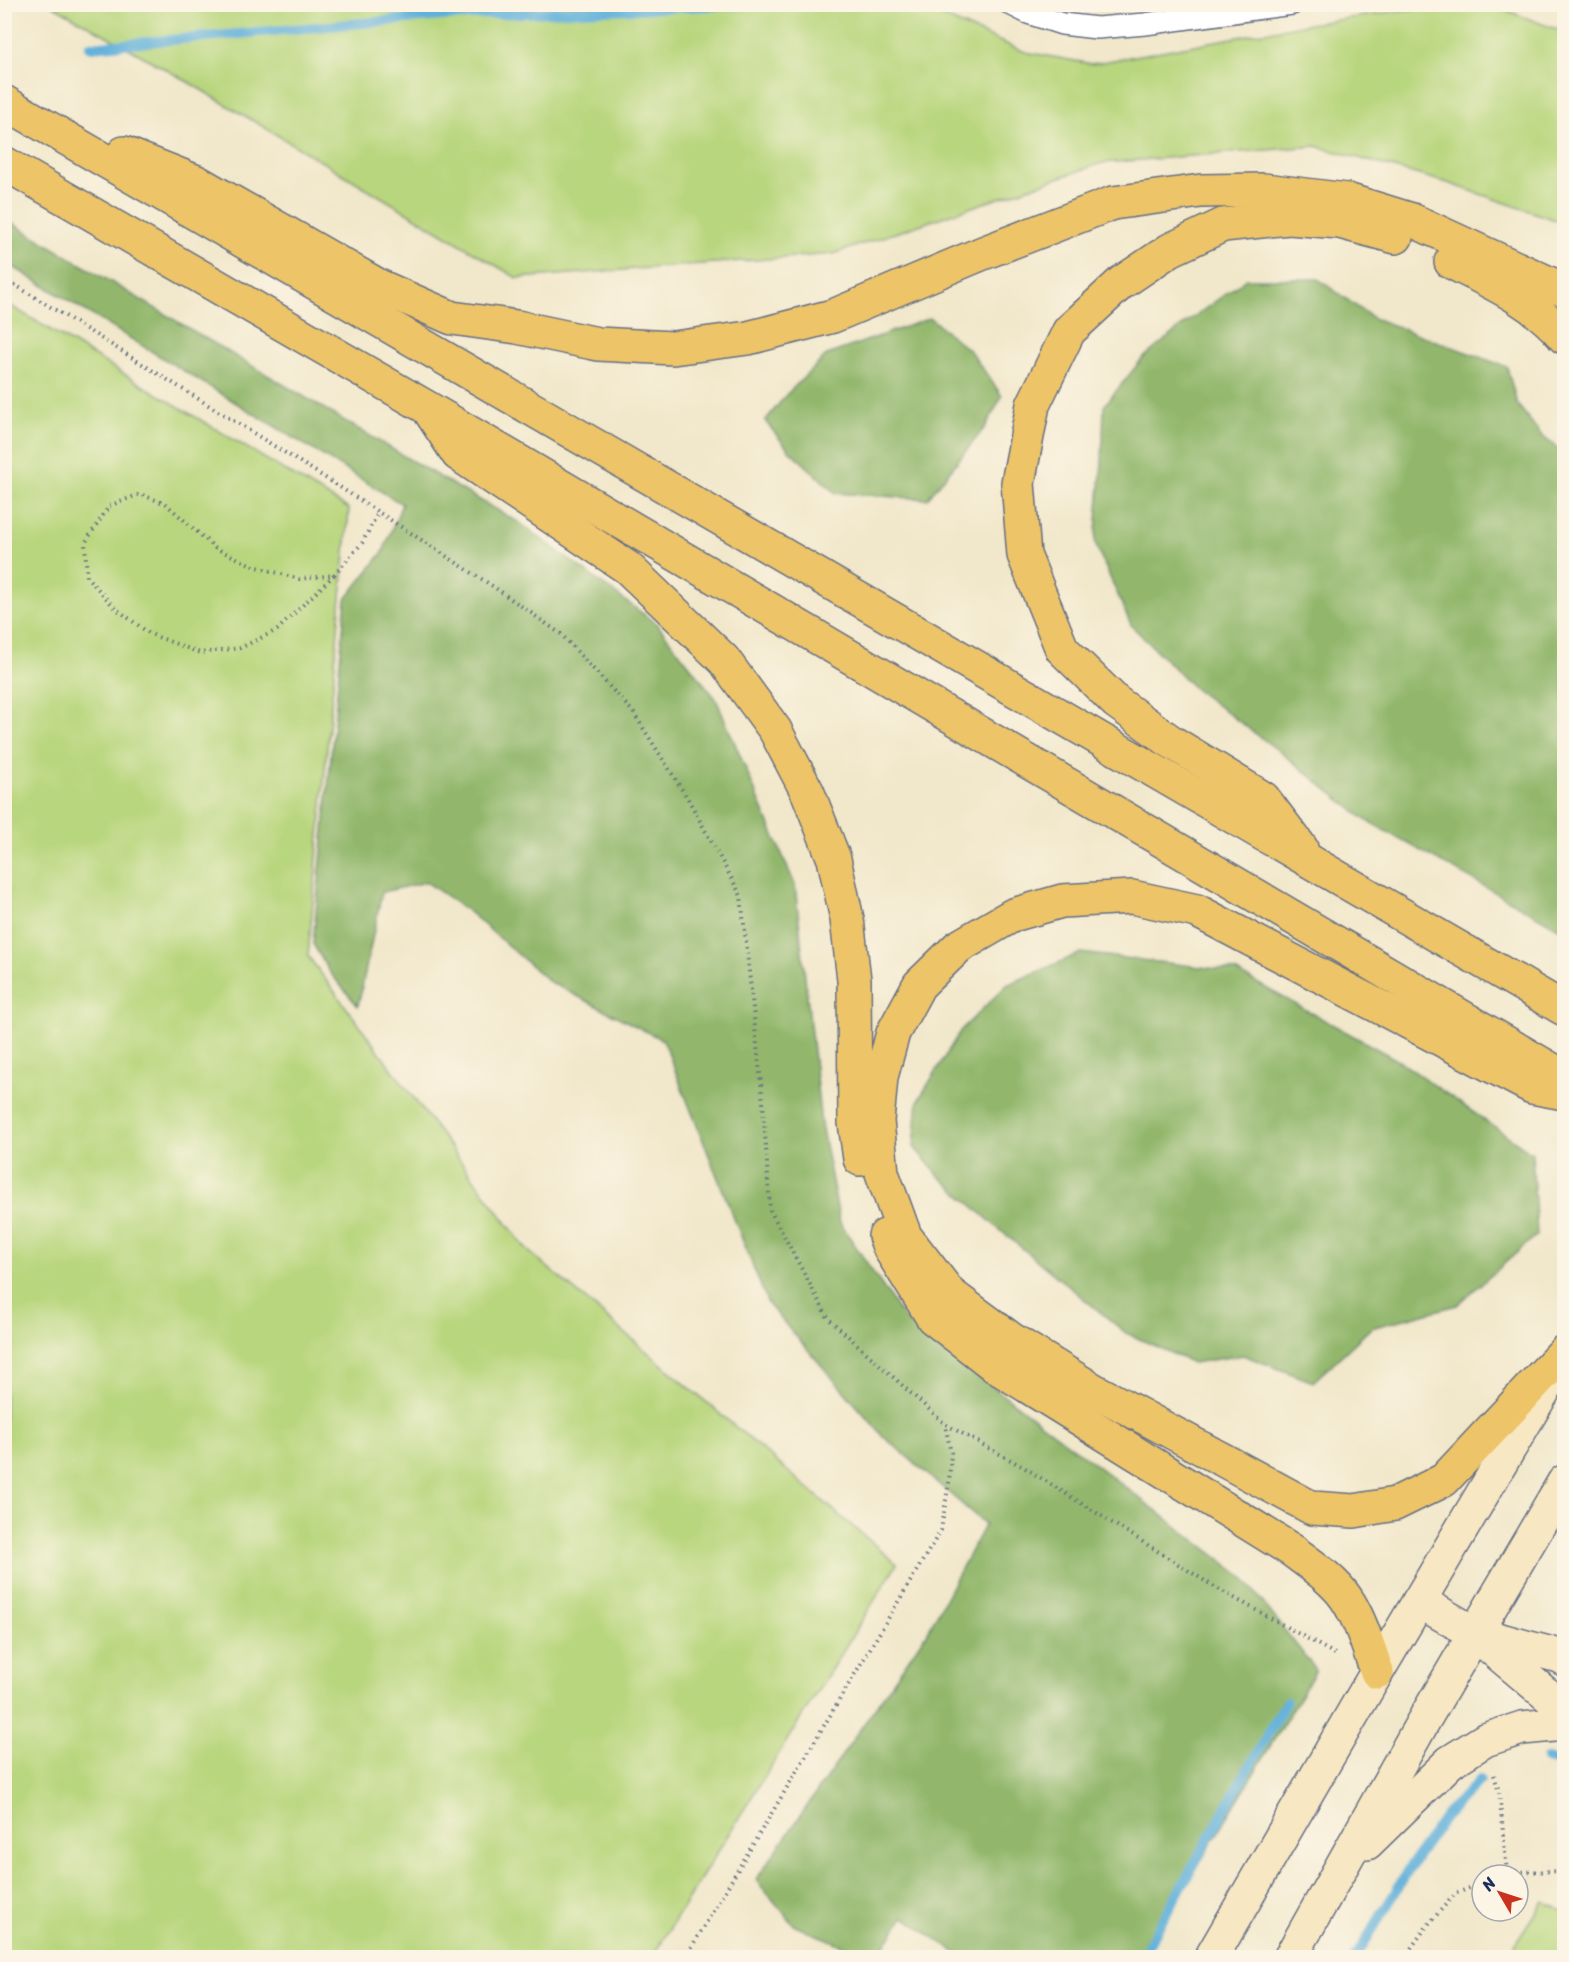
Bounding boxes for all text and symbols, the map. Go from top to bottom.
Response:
north arrow [1470,1863,1530,1923]
text: N [1473,1870,1504,1898]

